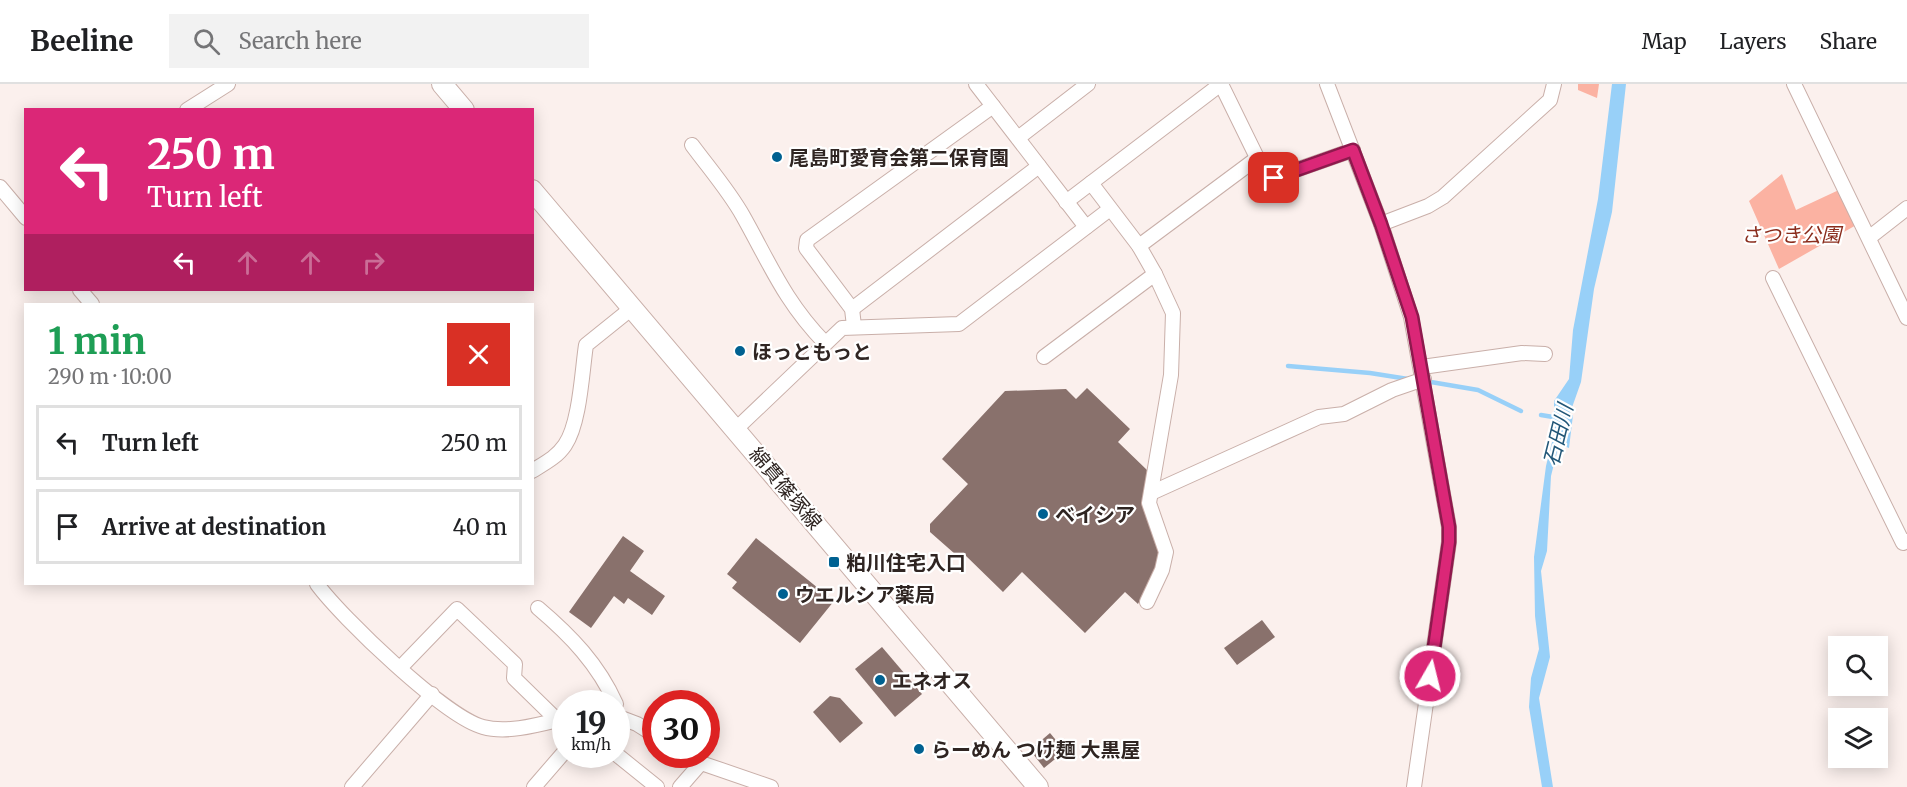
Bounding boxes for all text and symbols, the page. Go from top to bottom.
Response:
search box [169,14,589,68]
text: Beeline [30,23,133,59]
icon: search [190,25,223,58]
text: Search here [238,27,362,55]
text: Map [1642,28,1687,55]
text: Layers [1720,28,1787,55]
text: Share [1820,28,1877,55]
text: 250 m [147,128,275,180]
icon: left [48,132,126,210]
place label: 尾島町愛育会第二保育園 [789,145,1009,170]
marker: 尾島町愛育会第二保育園 [770,150,784,164]
pin [1248,152,1299,203]
icon: arrive [1257,161,1290,194]
text: Turn left [147,180,262,214]
park label: さつき公園 [1741,222,1844,247]
icon: left [168,246,201,279]
icon: ahead [231,246,264,279]
icon: ahead [294,246,327,279]
icon: right [357,246,390,279]
text: 1 min [48,319,146,364]
button: close [447,323,510,386]
place label: ほっともっと [752,339,872,364]
marker: ほっともっと [733,344,747,358]
text: 290 m · 10:00 [48,364,172,389]
water label: 石田川 [1537,399,1579,469]
icon: left [51,426,84,459]
text: Turn left [102,429,199,457]
text: 250 m [441,429,507,457]
street label: 綿貫篠塚線 [744,442,828,534]
place label: ベイシア [1055,502,1135,527]
marker: ベイシア [1036,507,1050,521]
icon: arrive [51,510,84,543]
text: Arrive at destination [102,513,326,541]
text: 40 m [452,513,507,541]
place label: 粕川住宅入口 [846,550,966,575]
marker: 粕川住宅入口 [827,555,841,569]
place label: ウエルシア薬局 [795,582,935,607]
marker: ウエルシア薬局 [776,587,790,601]
map controls [1828,636,1888,768]
button: search [1828,636,1888,696]
position arrow [1398,644,1462,708]
place label: エネオス [892,668,972,693]
marker: エネオス [873,673,887,687]
speed limit sign: 30 [642,690,720,768]
text: 19 [575,703,607,741]
button: layers [1828,708,1888,768]
text: km/h [571,735,611,754]
place label: らーめん つけ麺 大黒屋 [931,737,1140,762]
marker: らーめん つけ麺 大黒屋 [912,742,926,756]

